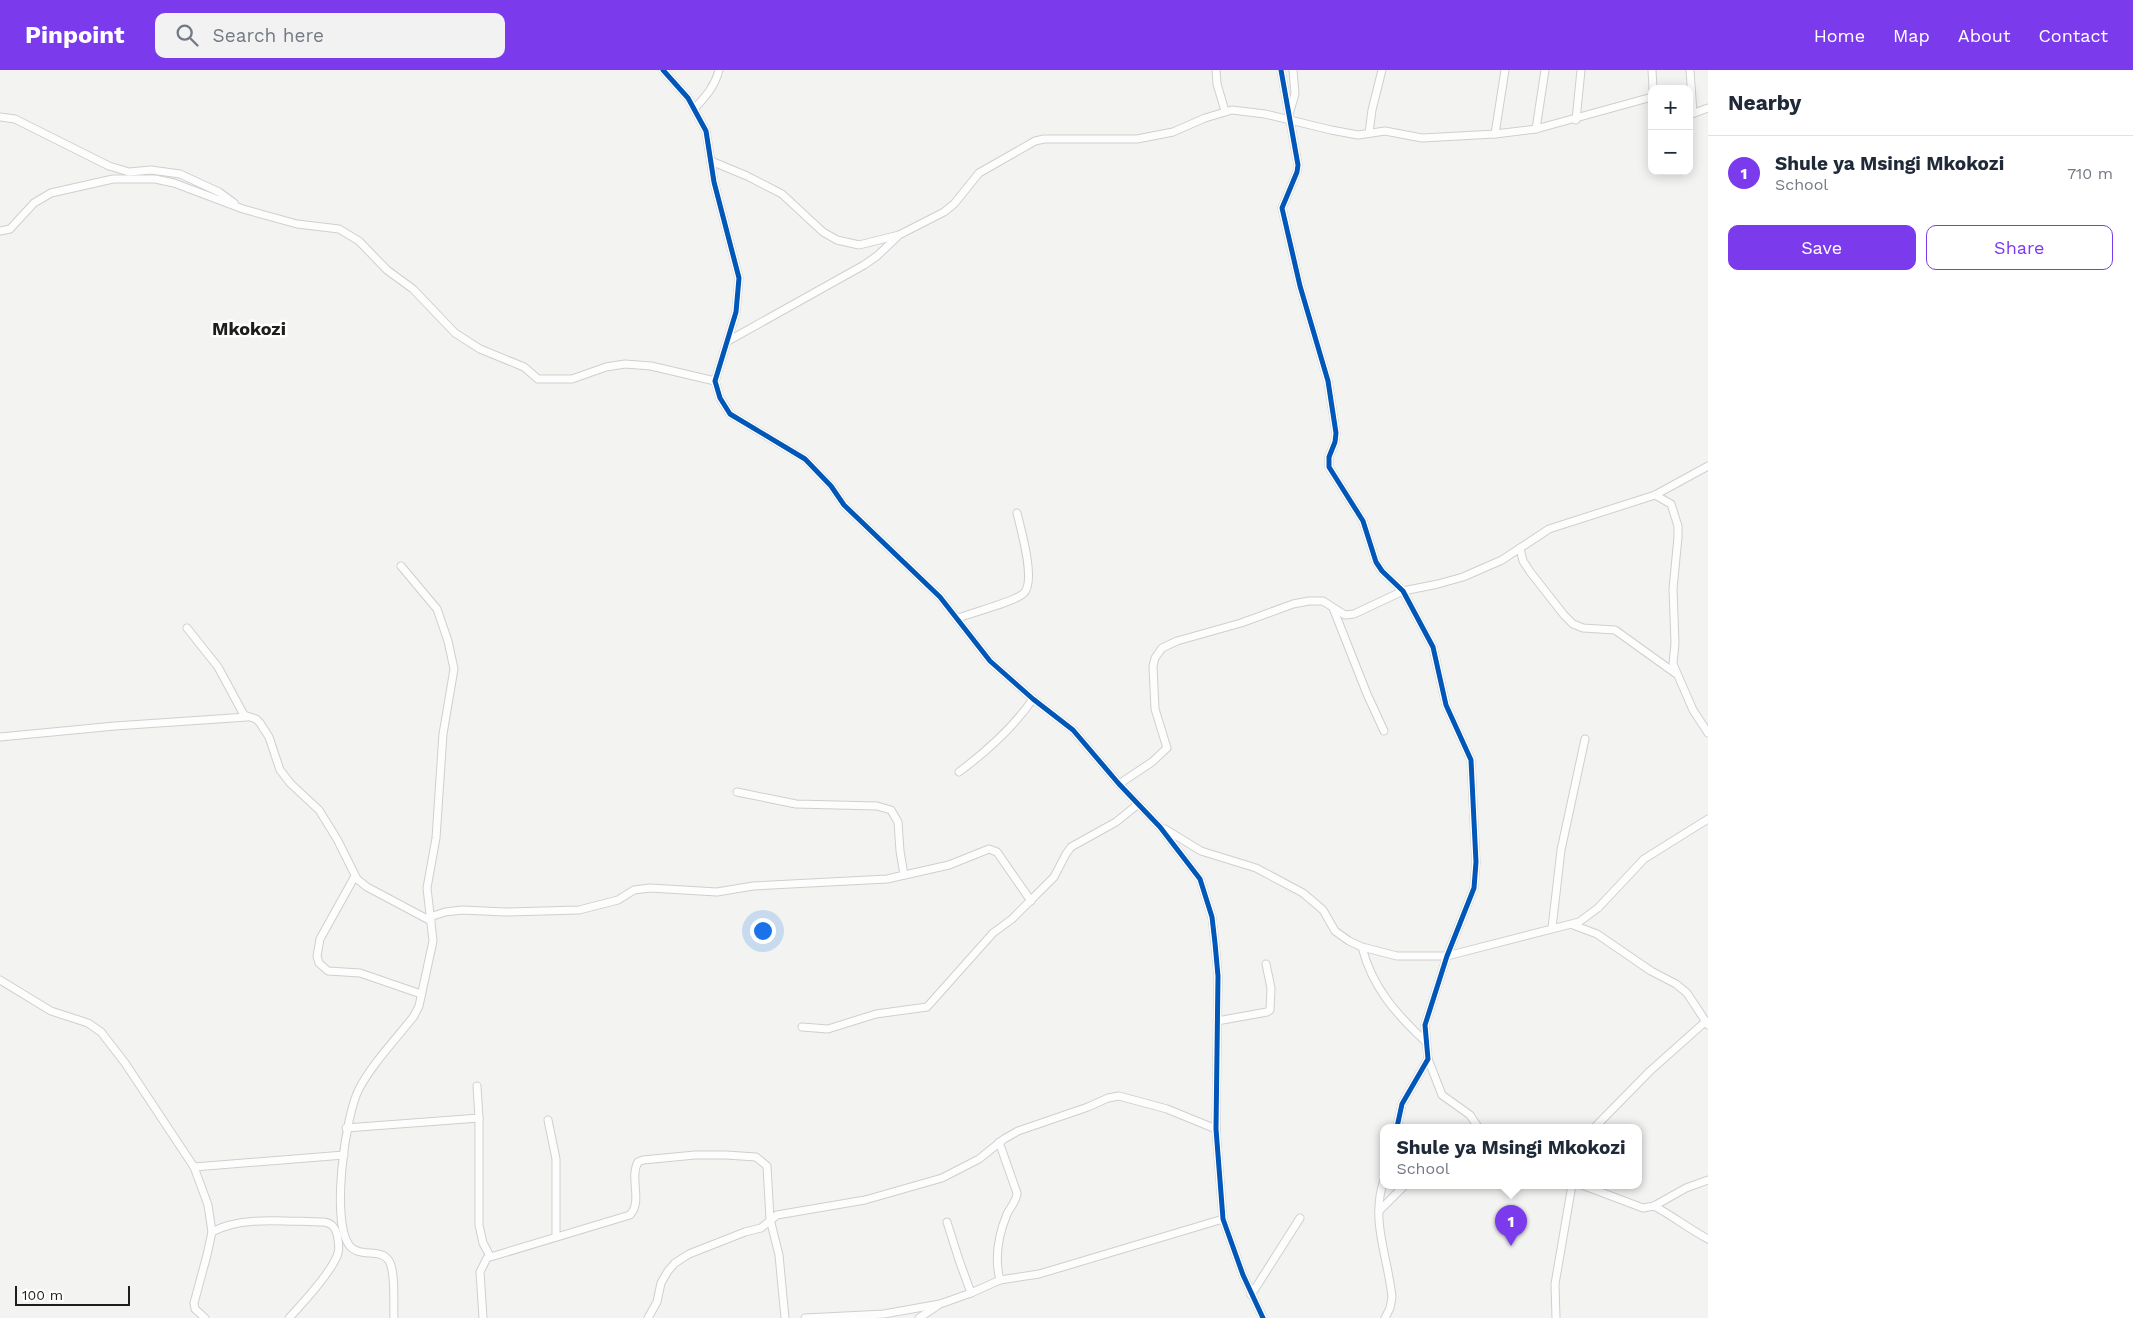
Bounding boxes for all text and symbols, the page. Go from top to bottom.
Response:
search box [155,13,505,58]
text: Pinpoint [25,21,125,49]
icon: search [173,21,201,49]
text: Search here [213,24,324,47]
text: Home [1814,25,1865,46]
text: Map [1893,25,1930,46]
text: About [1958,25,2010,46]
text: Contact [2038,25,2108,46]
map controls [1648,85,1693,175]
button: + [1648,85,1693,130]
text: Nearby [1728,90,1801,115]
button: − [1648,130,1693,175]
text: Shule ya Msingi Mkokozi [1775,152,2004,175]
text: 1 [1741,164,1747,183]
text: 710 m [2067,164,2113,183]
text: School [1775,175,1828,194]
button: Save [1728,225,1916,270]
button: Share [1926,225,2113,270]
district label: Mkokozi [212,318,286,339]
your location [750,918,776,944]
popup [1380,1124,1642,1189]
text: Shule ya Msingi Mkokozi [1396,1136,1626,1159]
text: School [1396,1159,1450,1178]
pin: 1 [1495,1205,1527,1246]
scale bar [15,1283,130,1306]
text: 100 m [22,1287,63,1303]

